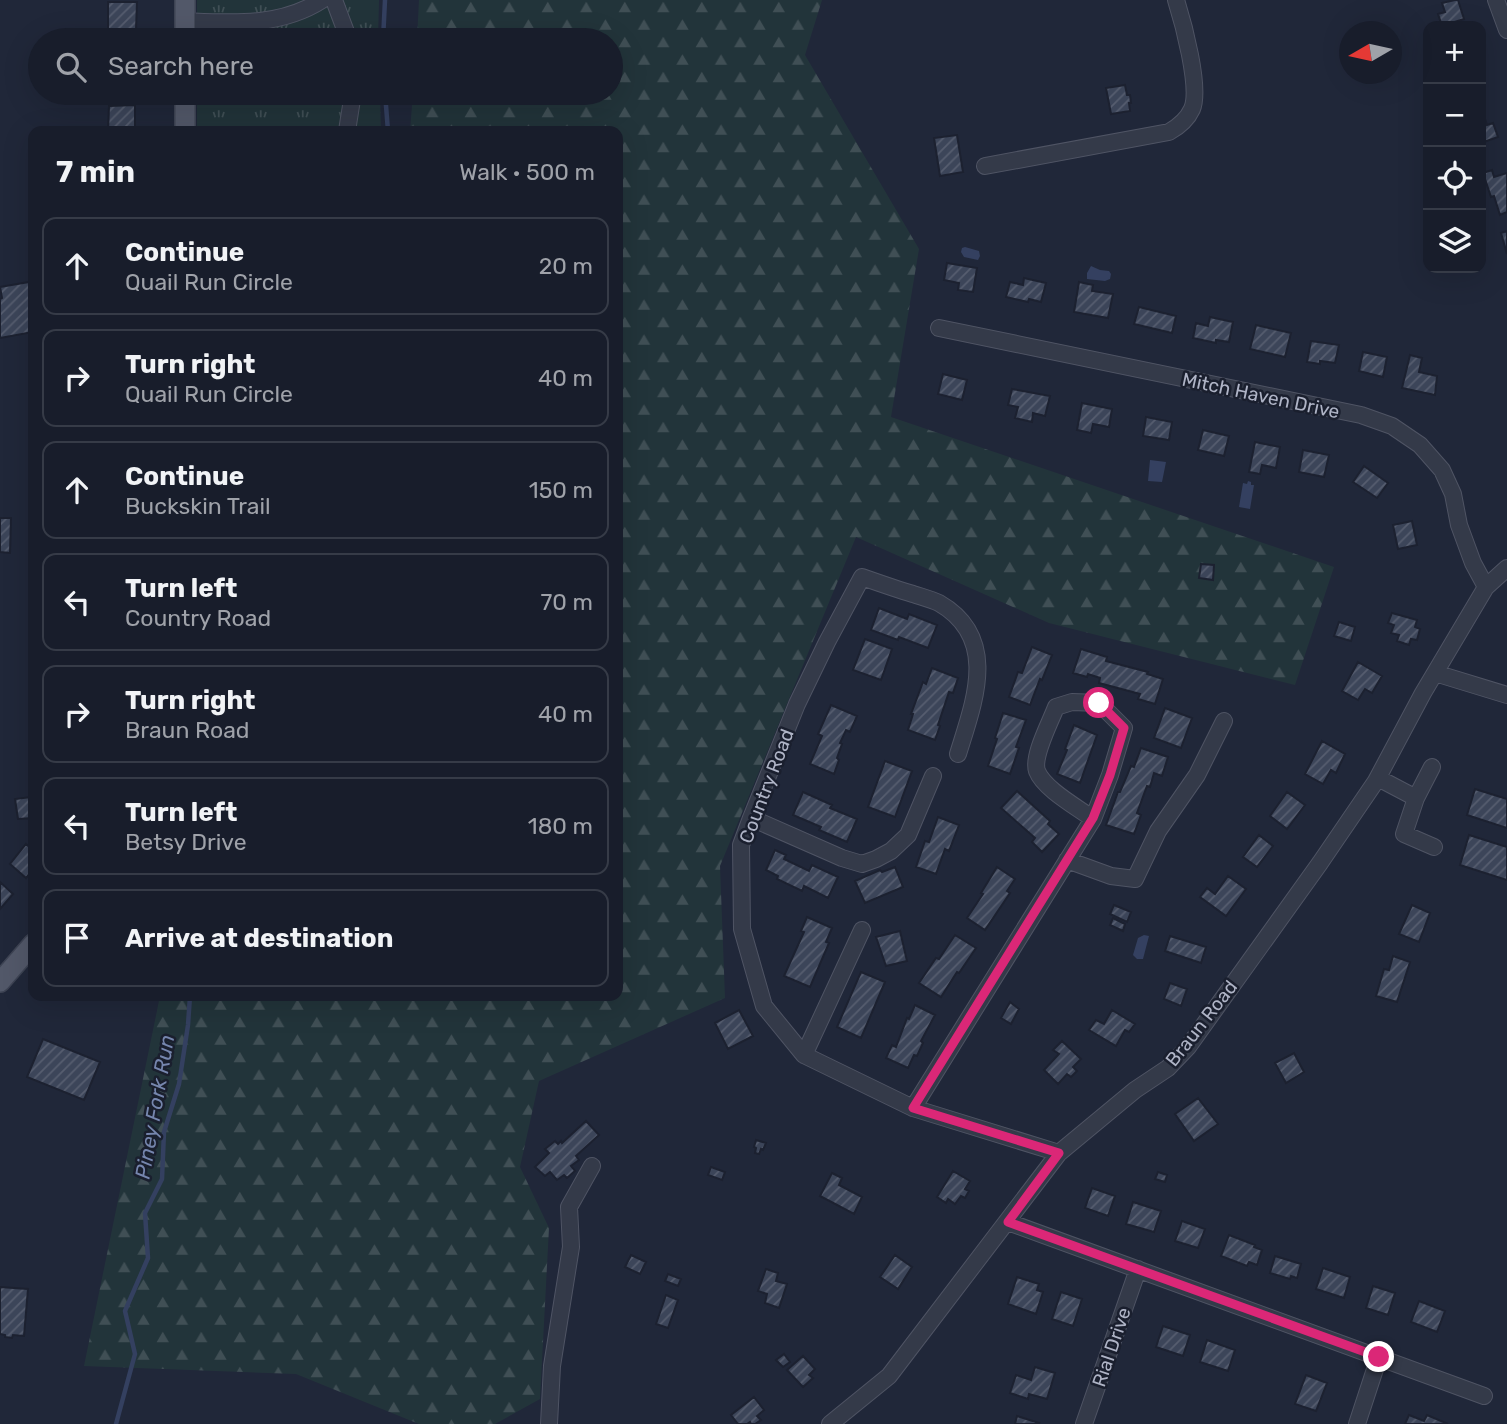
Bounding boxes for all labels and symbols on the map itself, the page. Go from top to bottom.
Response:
north arrow [1339,21,1402,84]
street label: Mitch Haven Drive [1180,368,1342,423]
route start [1083,687,1114,718]
street label: Country Road [734,726,799,847]
street label: Braun Road [1161,976,1242,1071]
water label: Piney Fork Run [130,1033,179,1181]
street label: Rial Drive [1087,1304,1136,1390]
route end [1363,1341,1394,1372]

